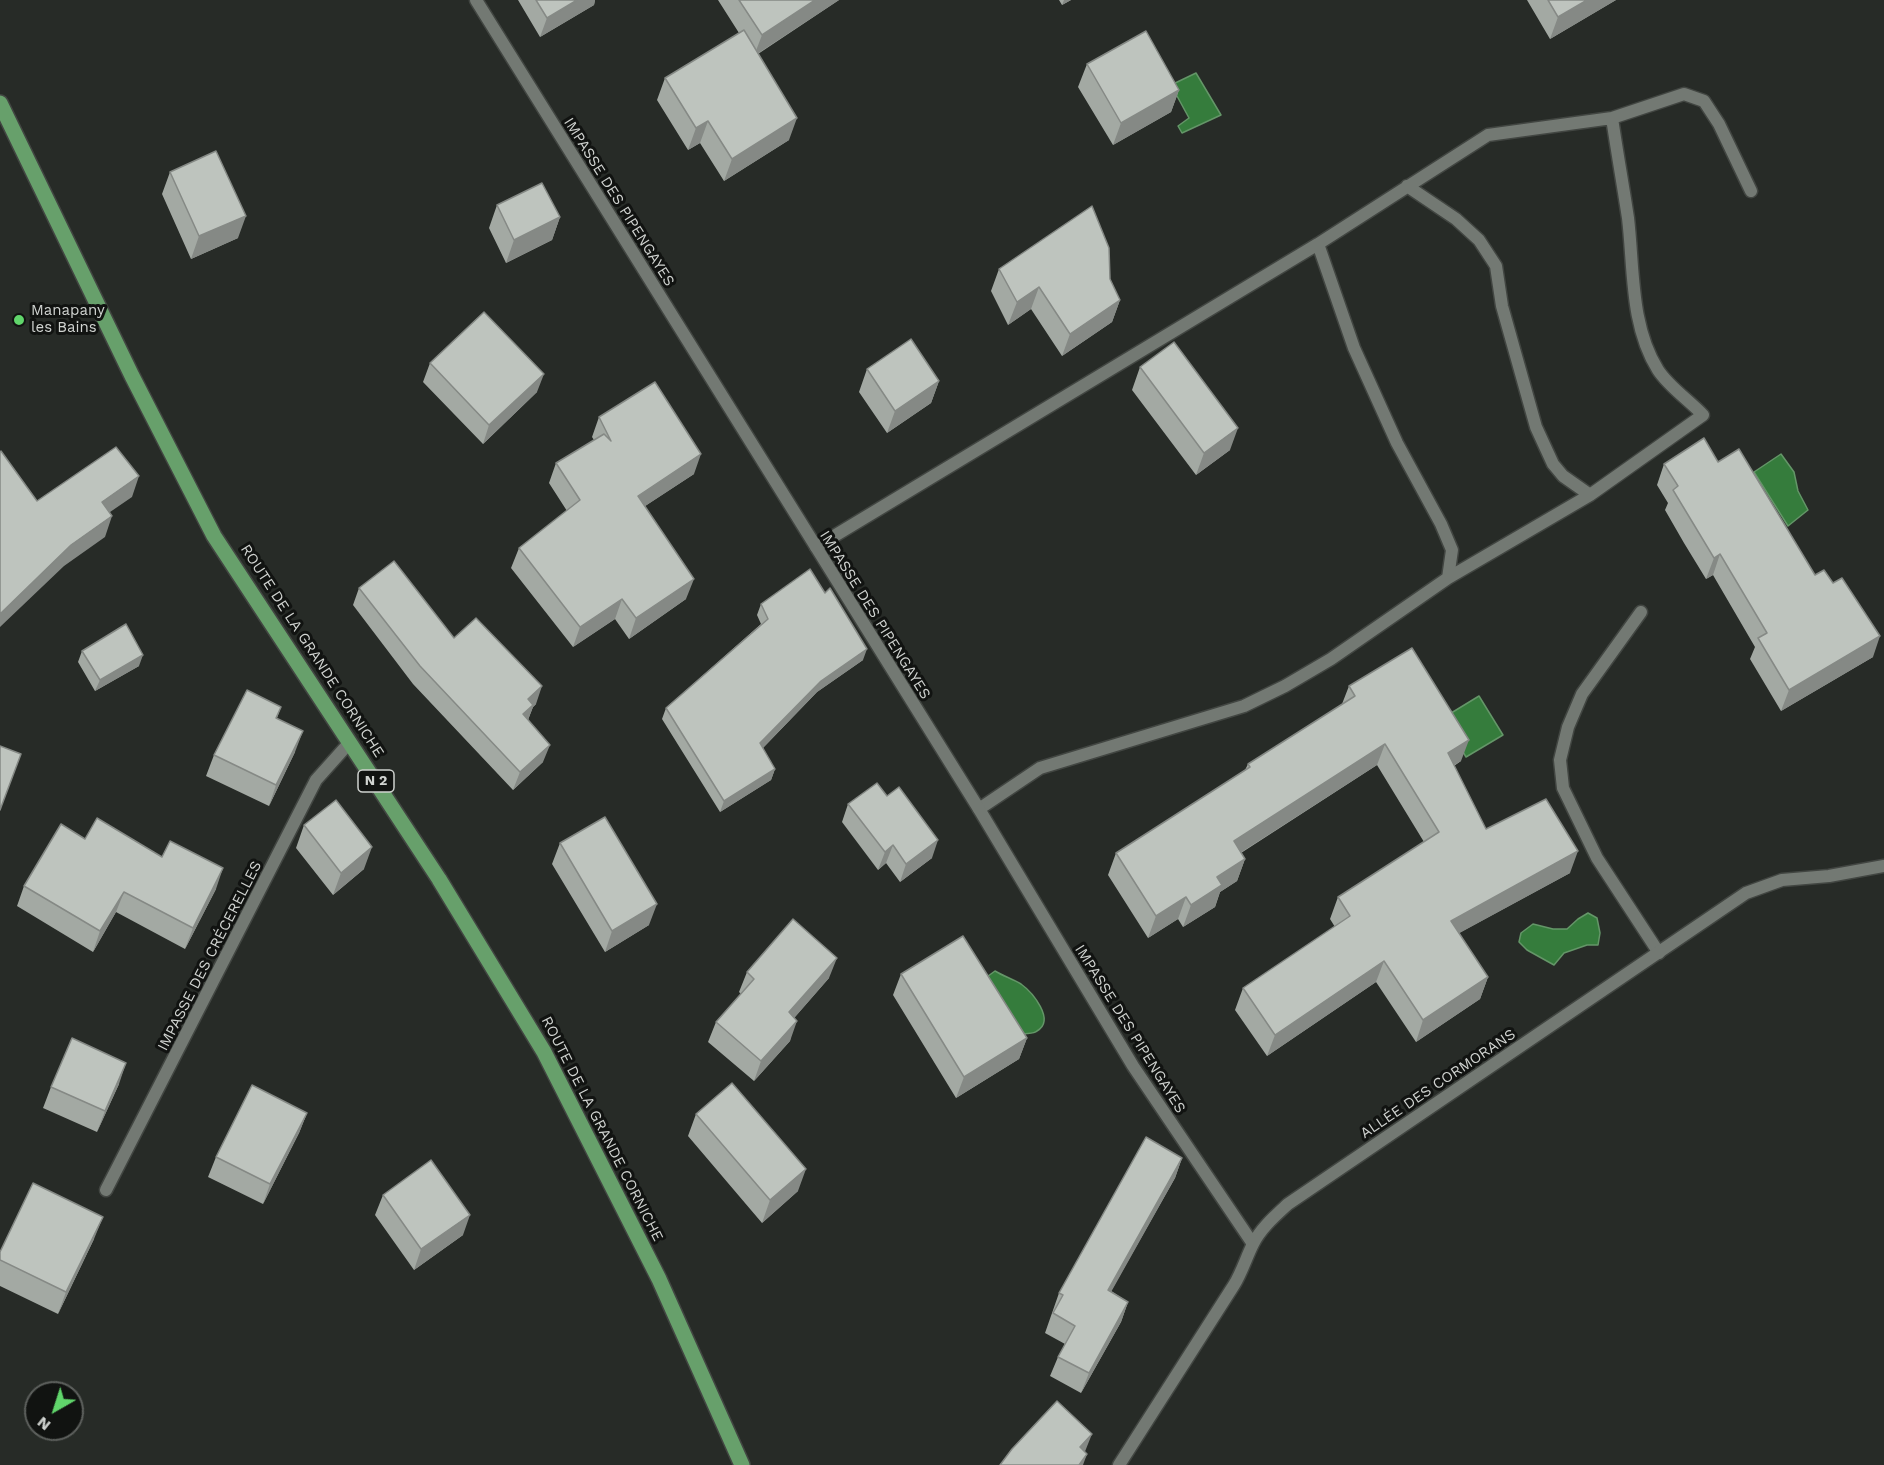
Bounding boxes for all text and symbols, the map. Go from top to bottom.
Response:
street label: IMPASSE DES PIPENGAYES [560,115,678,289]
place label: Manapany les Bains [31,302,105,337]
marker: Manapany les Bains [12,313,26,327]
street label: IMPASSE DES PIPENGAYES [816,528,934,702]
street label: ROUTE DE LA GRANDE CORNICHE [236,541,388,761]
road number: N 2 [358,770,394,792]
street label: IMPASSE DES CRÉCERELLES [154,858,266,1054]
street label: IMPASSE DES PIPENGAYES [1071,942,1189,1116]
street label: ROUTE DE LA GRANDE CORNICHE [537,1014,667,1244]
street label: ALLÉE DES CORMORANS [1357,1025,1519,1143]
north arrow [24,1381,84,1441]
text: N [33,1413,54,1435]

